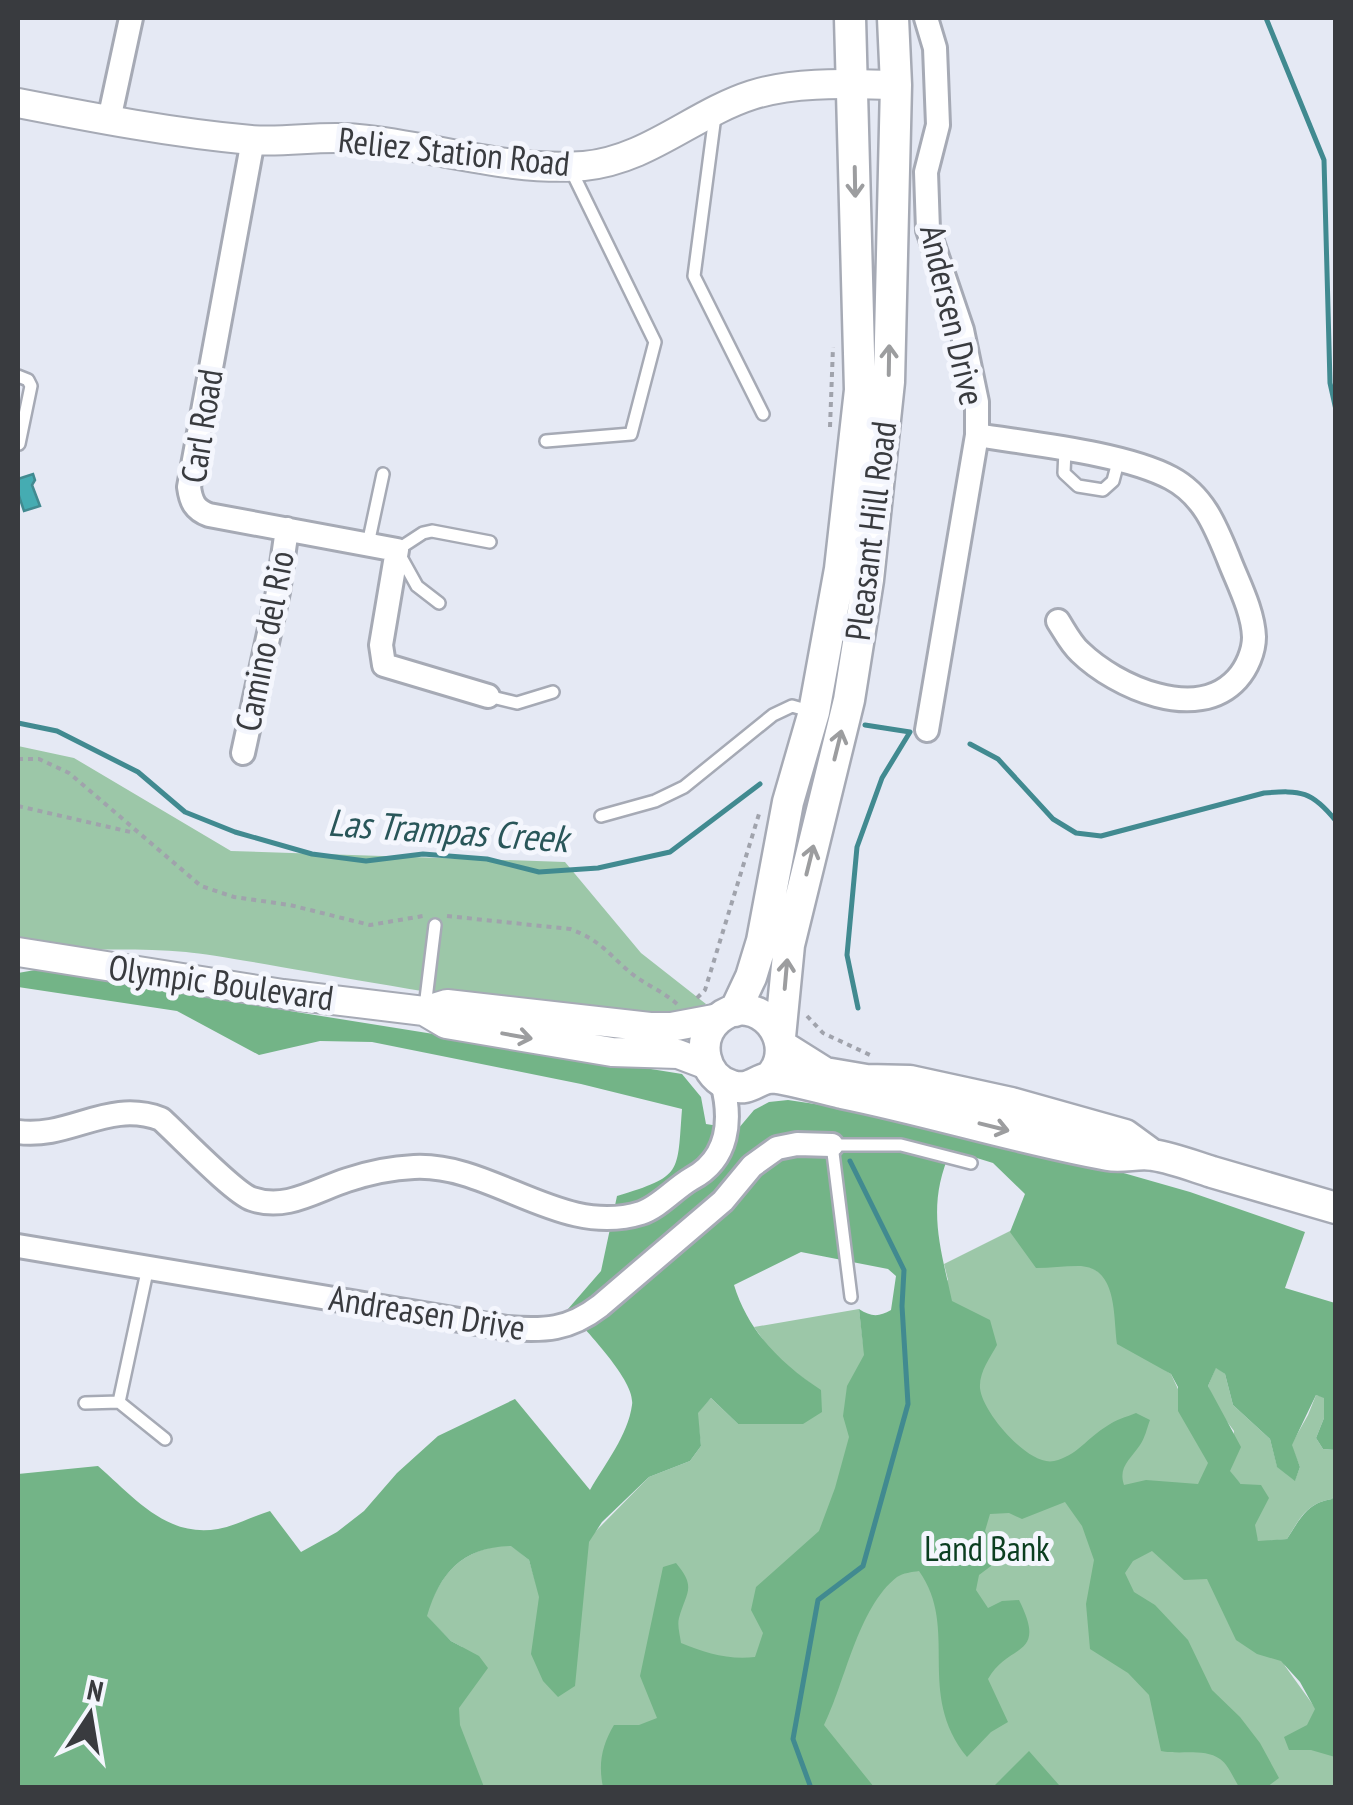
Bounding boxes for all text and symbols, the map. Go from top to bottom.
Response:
street label: Reliez Station Road [336,116,572,186]
one-way arrow [845,165,864,197]
street label: Andersen Drive [910,220,996,409]
one-way arrow [880,344,899,376]
street label: Carl Road [169,366,233,486]
street label: Pleasant Hill Road [834,419,906,643]
street label: Camino del Rio [224,547,304,735]
one-way arrow [830,730,848,762]
water label: Las Trampas Creek [327,797,574,863]
one-way arrow [802,845,820,877]
street label: Olympic Boulevard [106,943,336,1021]
one-way arrow [776,958,795,990]
one-way arrow [501,1027,533,1046]
one-way arrow [978,1119,1009,1138]
street label: Andreasen Drive [326,1274,528,1350]
park label: Land Bank [924,1525,1050,1571]
north arrow [40,1665,140,1765]
text: N [84,1670,107,1710]

